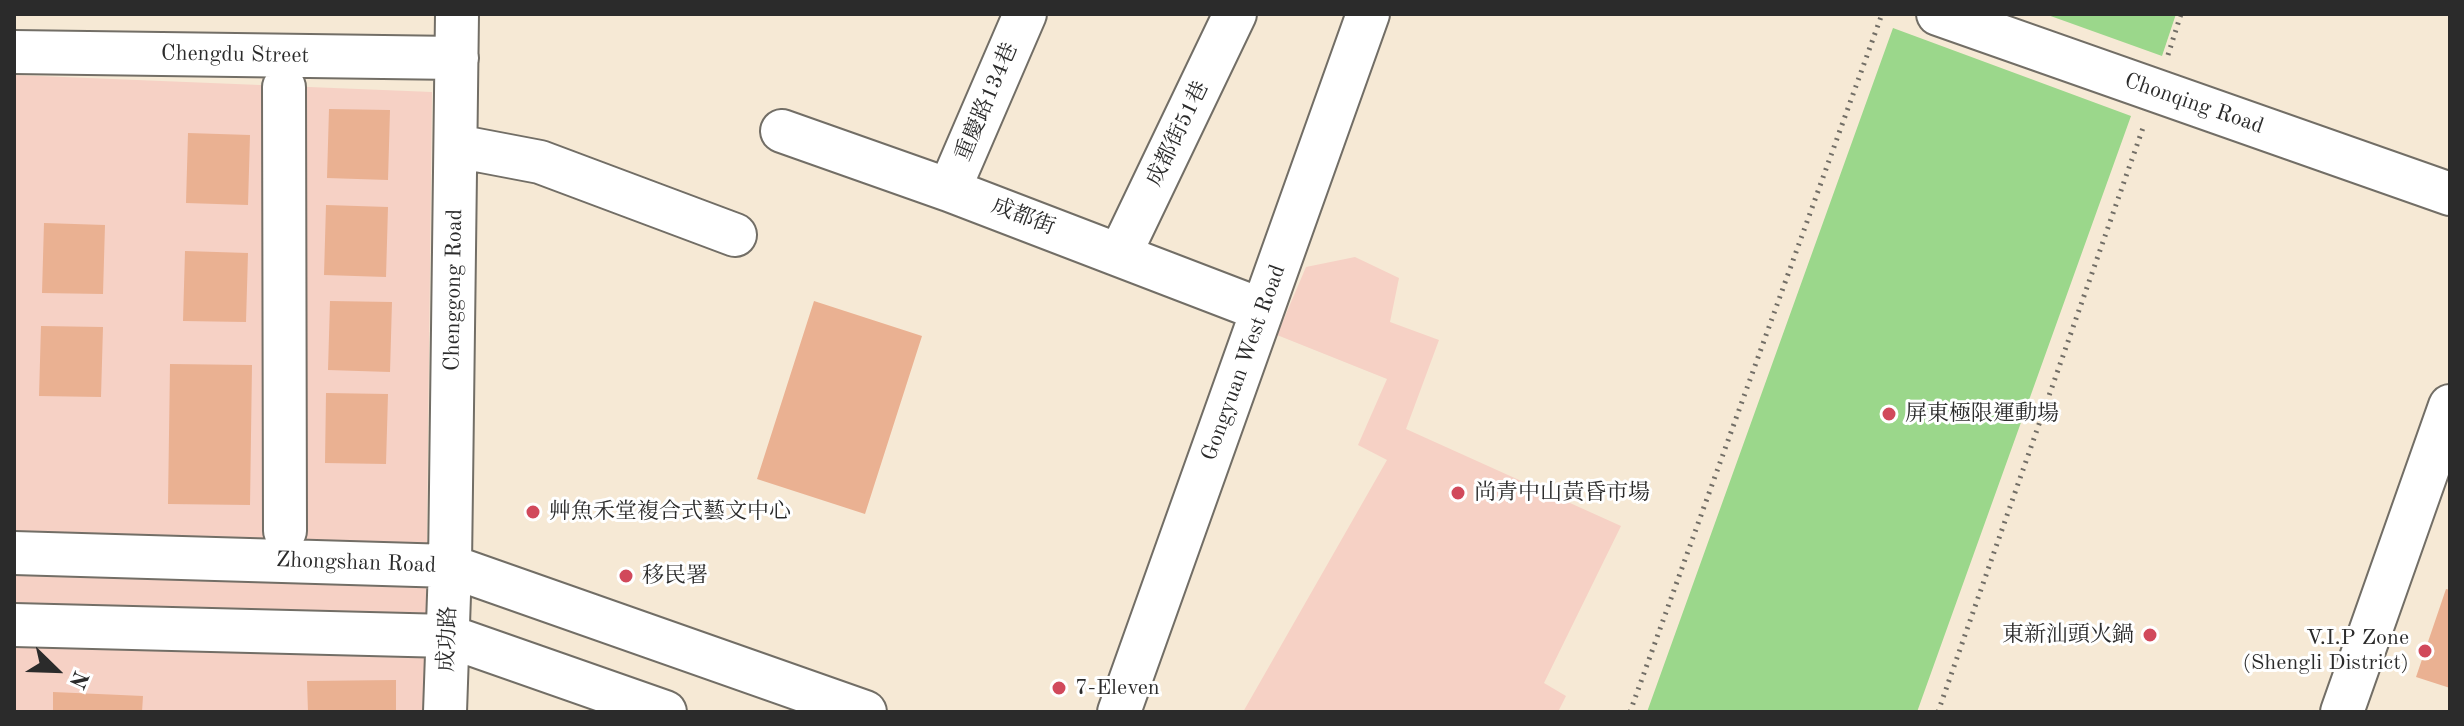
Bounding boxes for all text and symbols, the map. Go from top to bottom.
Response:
street label: 重慶路134巷 [950,39,1024,165]
street label: Chengdu Street [161,41,309,69]
street label: Chonqing Road [2121,68,2267,140]
street label: 成都街51巷 [1141,77,1215,191]
street label: 成都街 [987,193,1059,241]
street label: Chenggong Road [439,209,469,371]
street label: Gongyuan West Road [1196,261,1292,465]
place label: 屏東極限運動場 [1905,401,2059,427]
marker: 屏東極限運動場 [1880,405,1898,423]
place label: 尚青中山黃昏市場 [1474,480,1650,506]
marker: 尚青中山黃昏市場 [1449,484,1467,502]
place label: 艸魚禾堂複合式藝文中心 [549,499,791,525]
marker: 艸魚禾堂複合式藝文中心 [524,503,542,521]
street label: Zhongshan Road [275,547,437,579]
place label: 移民署 [642,563,708,589]
marker: 移民署 [617,567,635,585]
street label: 成功路 [434,606,462,672]
place label: 東新汕頭火鍋 [2002,622,2134,648]
place label: V.I.P Zone (Shengli District) [2243,625,2409,676]
marker: 東新汕頭火鍋 [2141,626,2159,644]
north arrow [16,630,96,710]
marker: V.I.P Zone (Shengli District) [2416,642,2434,660]
text: N [65,667,92,691]
place label: 7-Eleven [1075,675,1160,701]
marker: 7-Eleven [1050,679,1068,697]

